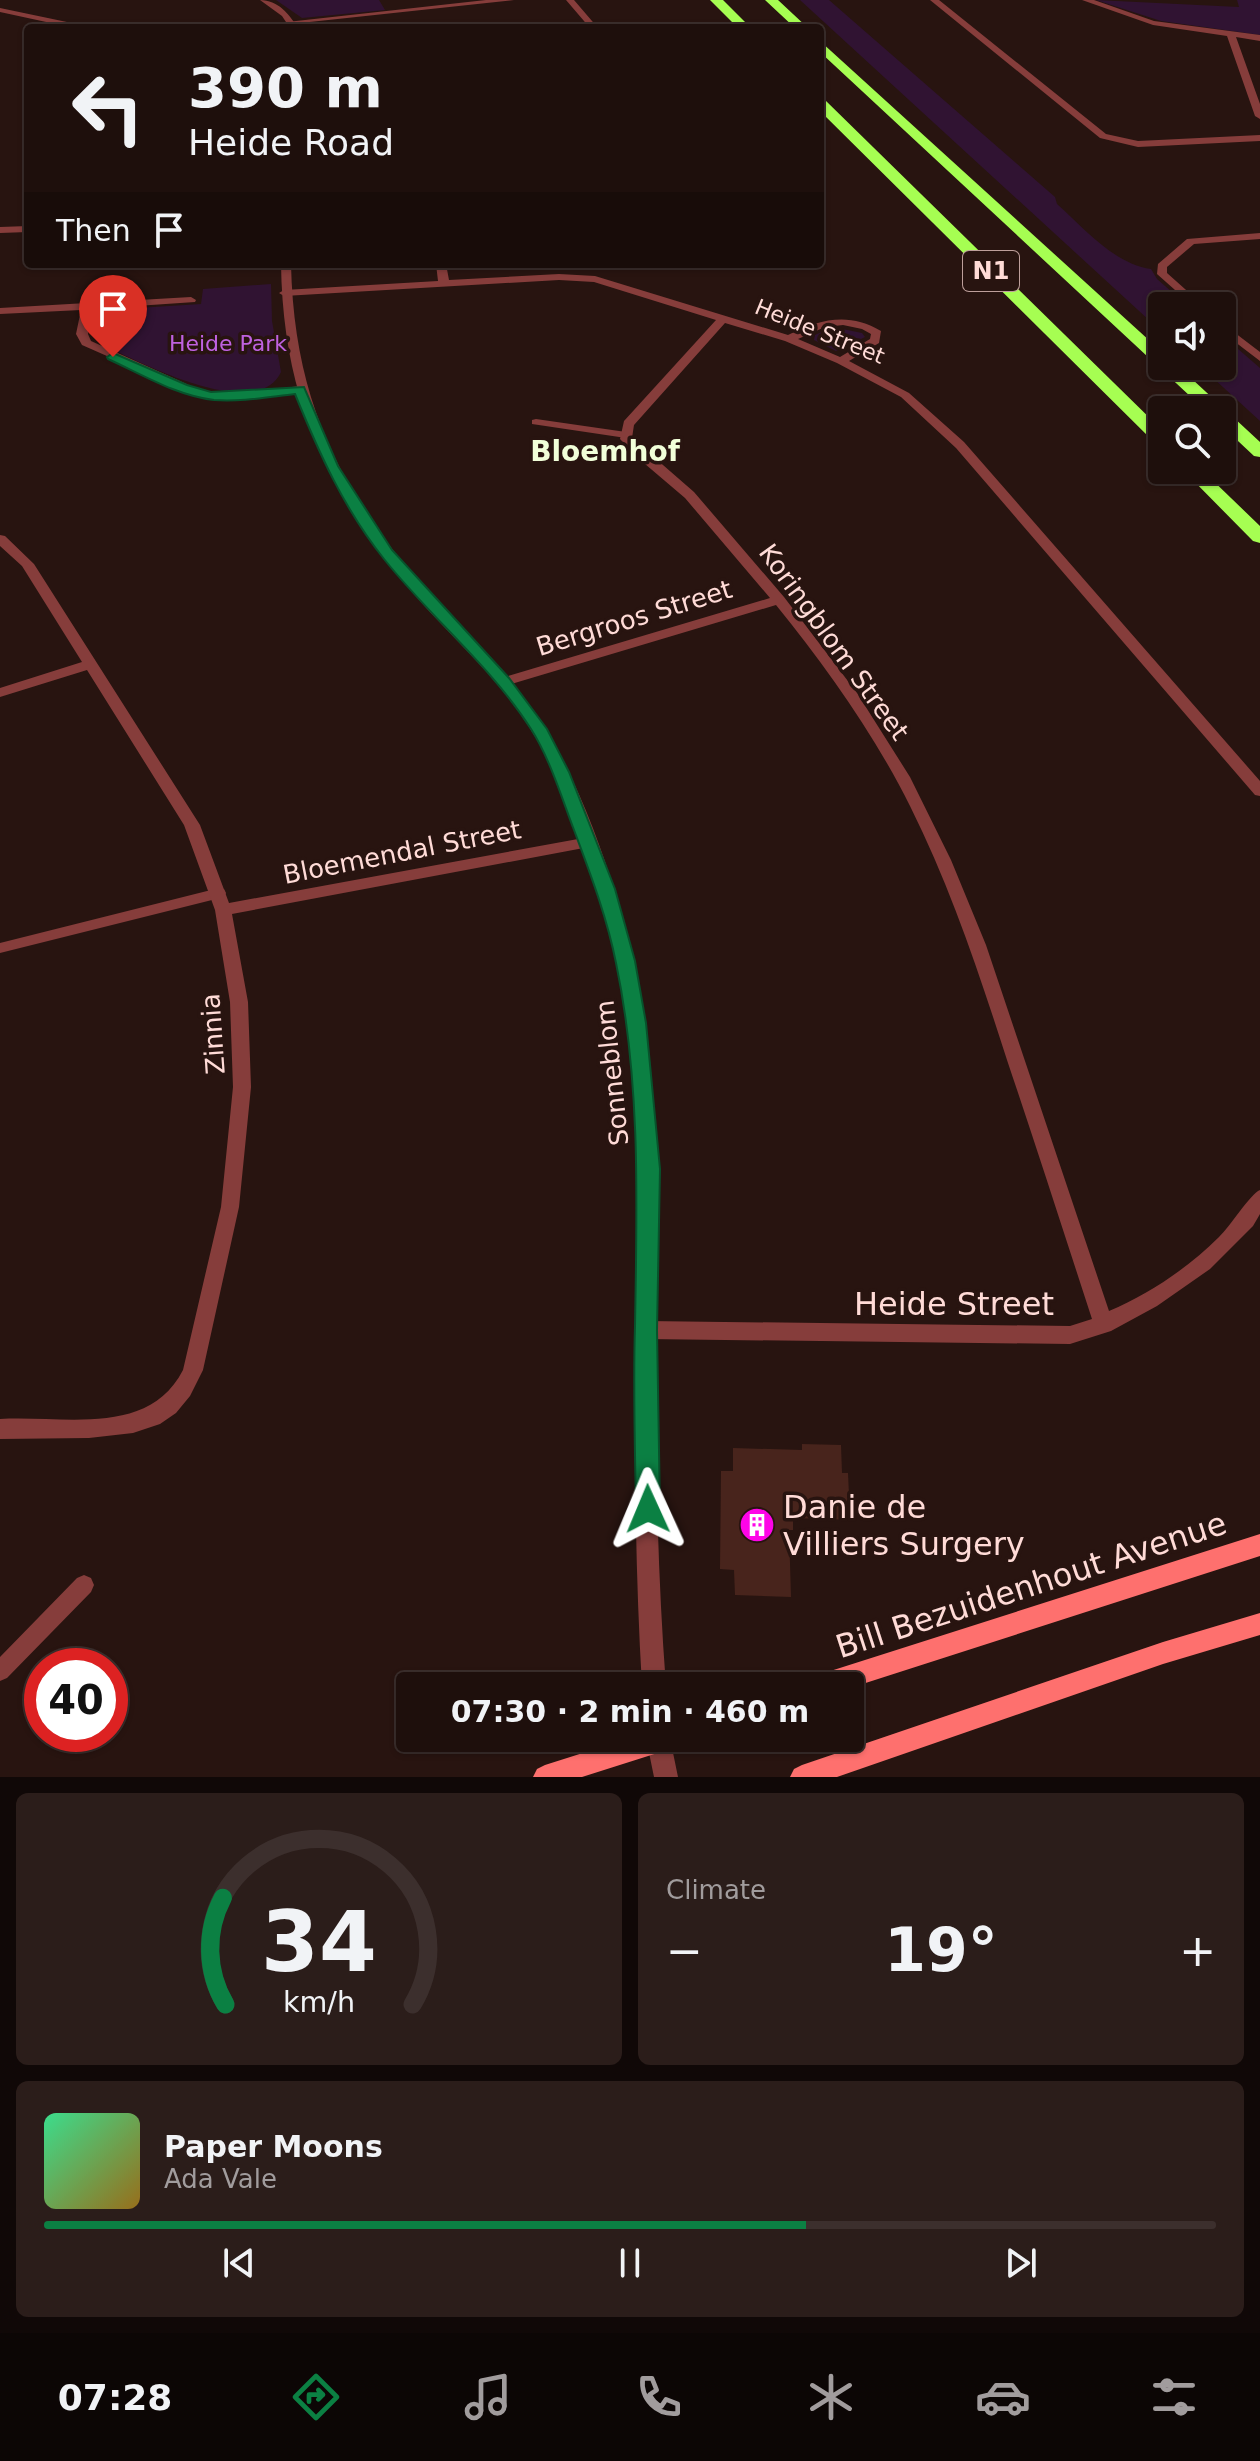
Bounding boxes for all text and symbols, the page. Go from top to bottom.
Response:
text: 390 m [188,55,383,120]
icon: left [56,56,160,160]
text: Heide Road [188,122,394,163]
icon: arrive [147,208,191,252]
text: Then [56,213,131,248]
road number: N1 [963,251,1019,291]
pin [79,275,147,357]
icon: arrive [91,287,135,331]
map controls [1148,292,1236,484]
button: sound [1148,292,1236,380]
street label: Heide Street [751,294,889,369]
park label: Heide Park [169,331,287,356]
button: search [1148,396,1236,484]
district label: Bloemhof [530,435,681,468]
street label: Koringblom Street [753,538,915,746]
street label: Bergroos Street [532,574,736,662]
street label: Bloemendal Street [281,814,523,890]
street label: Zinnia [195,992,231,1076]
street label: Sonneblom [589,999,635,1147]
street label: Heide Street [854,1285,1054,1323]
position arrow [606,1467,690,1551]
place label: Danie de Villiers Surgery [783,1488,1025,1563]
street label: Bill Bezuidenhout Avenue [831,1504,1231,1666]
building icon: Danie de Villiers Surgery [738,1506,776,1544]
speed limit sign: 40 [24,1648,128,1752]
text: 07:30 · 2 min · 460 m [451,1694,809,1729]
text: Climate [666,1875,766,1905]
text: 34 [261,1894,377,1991]
text: 19° [884,1915,998,1985]
text: − [666,1925,703,1976]
text: + [1179,1925,1216,1976]
text: km/h [283,1985,355,2019]
text: Paper Moons [164,2129,383,2164]
text: Ada Vale [164,2164,277,2194]
icon: previous [217,2241,261,2285]
icon: pause [608,2241,652,2285]
icon: next [999,2241,1043,2285]
icon: directions [288,2369,344,2425]
icon: music [460,2369,516,2425]
icon: phone [631,2369,687,2425]
icon: climate [803,2369,859,2425]
icon: car [975,2369,1031,2425]
icon: filters [1146,2369,1202,2425]
text: 07:28 [58,2377,172,2418]

